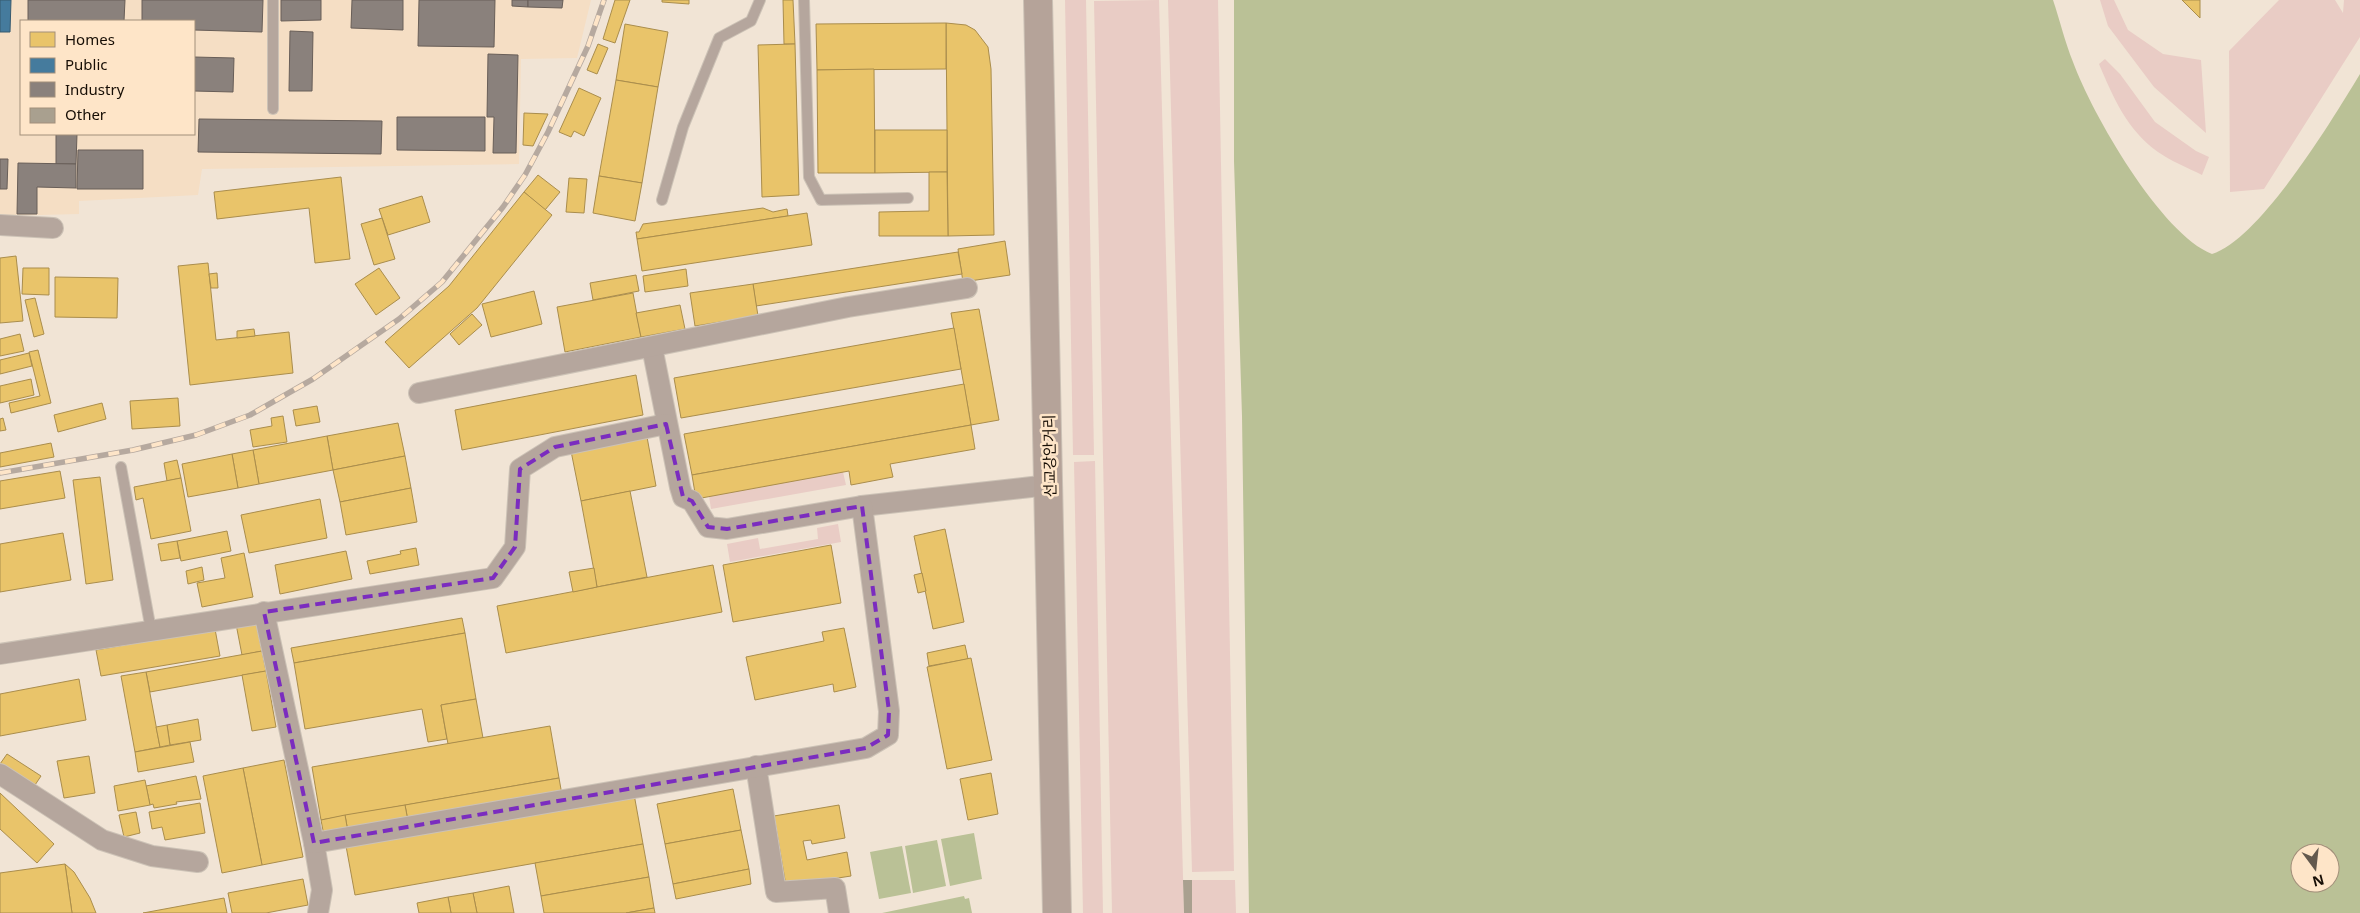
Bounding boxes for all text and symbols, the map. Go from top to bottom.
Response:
legend [20,20,195,135]
text: Homes [65,29,115,49]
text: Public [65,54,108,74]
text: Industry [65,79,125,99]
text: Other [65,104,106,124]
street label: 선교강안거리 [1038,414,1060,498]
north arrow [2290,843,2340,893]
text: N [2311,870,2326,892]

